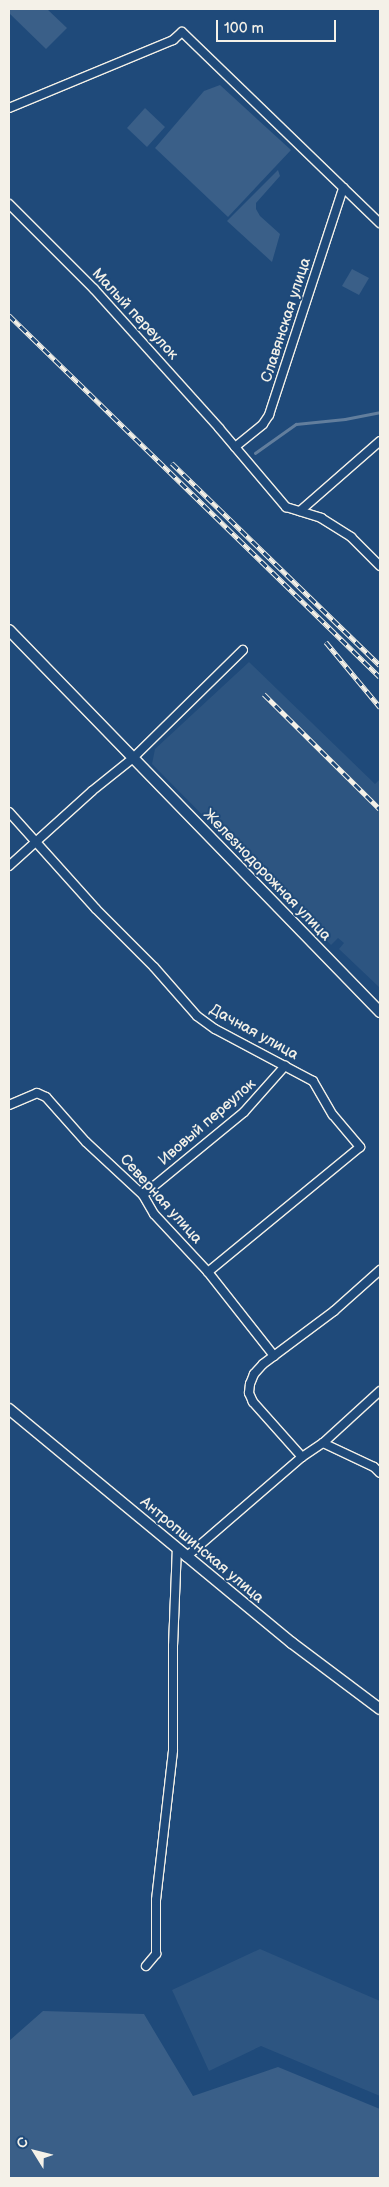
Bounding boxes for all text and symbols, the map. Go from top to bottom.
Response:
scale bar [219,10,339,42]
text: 100 m [224,19,264,38]
street label: Славянская улица [257,255,315,385]
street label: Малый переулок [88,265,182,363]
street label: Железнодорожная улица [199,805,335,945]
street label: Дачная улица [207,1000,301,1064]
street label: Ивовый переулок [155,1075,259,1169]
street label: Северная улица [116,1150,206,1248]
street label: Антропшинская улица [137,1493,267,1607]
north arrow [10,2127,60,2177]
text: С [13,2134,32,2152]

